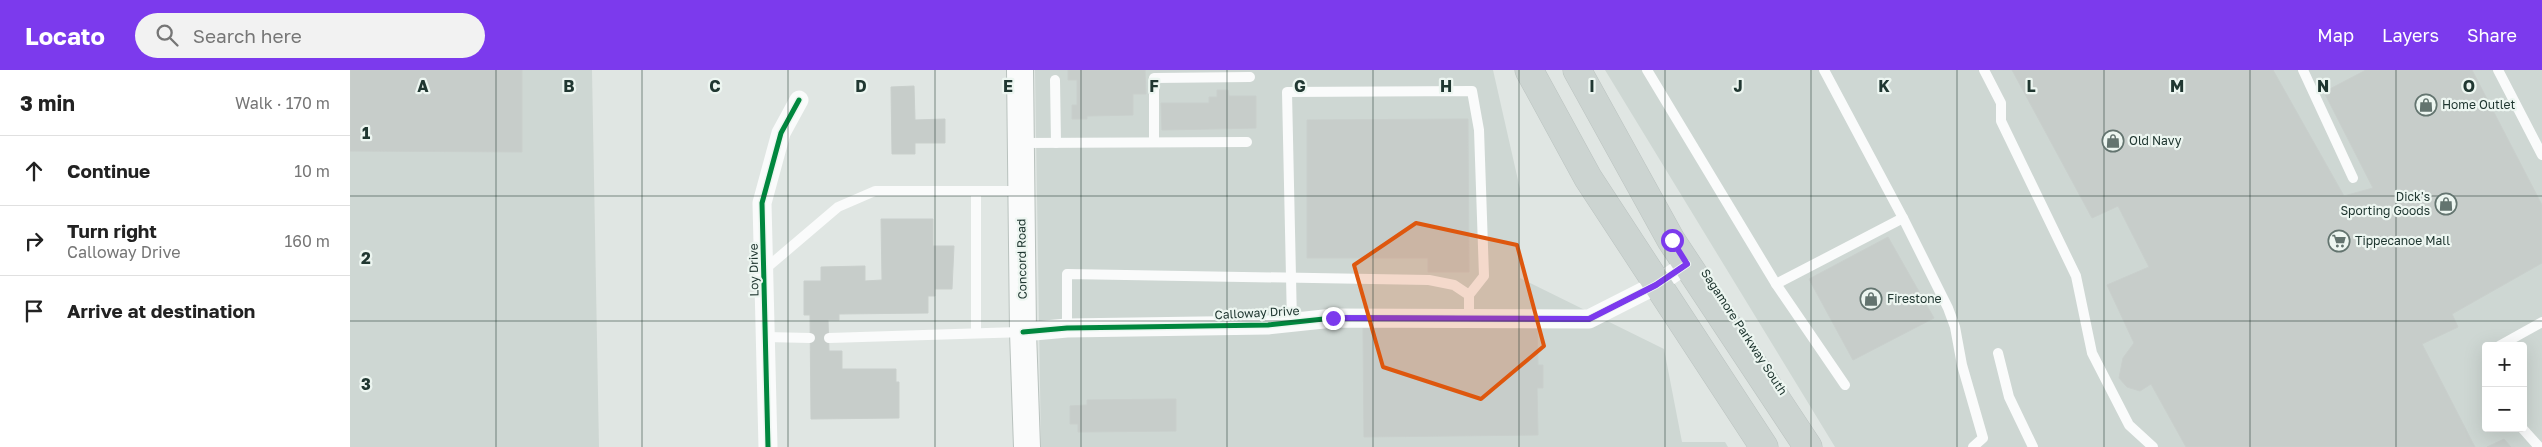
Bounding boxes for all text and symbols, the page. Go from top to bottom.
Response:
search box [135,13,485,58]
text: Locato [25,21,105,50]
icon: search [153,21,181,49]
text: Search here [193,24,302,47]
text: Map [2317,24,2354,46]
text: Layers [2382,24,2439,46]
text: Share [2467,24,2517,46]
text: A [417,76,429,96]
text: B [563,76,575,96]
text: C [709,76,721,96]
text: D [855,76,867,96]
text: E [1003,76,1013,96]
text: F [1149,76,1159,96]
text: G [1294,76,1306,96]
text: H [1440,76,1452,96]
text: I [1589,76,1595,96]
text: J [1733,76,1743,96]
text: K [1878,76,1890,96]
text: L [2026,76,2036,96]
text: M [2170,76,2184,96]
text: N [2317,76,2329,96]
text: O [2463,76,2475,96]
text: 3 min [20,90,75,116]
text: Walk · 170 m [235,93,330,113]
shop icon: Home Outlet [2414,93,2438,117]
place label: Home Outlet [2442,97,2516,112]
text: 1 [362,123,370,143]
shop icon: Old Navy [2101,129,2125,153]
place label: Old Navy [2129,133,2182,148]
icon: ahead [20,157,48,185]
text: Continue [67,159,150,182]
text: 10 m [294,161,330,181]
place label: Dick's Sporting Goods [2340,189,2430,218]
shop icon: Dick's Sporting Goods [2434,192,2458,216]
street label: Concord Road [1013,218,1030,300]
text: Turn right [67,219,157,242]
icon: right [20,227,48,255]
route start [1661,229,1684,252]
supermarket icon: Tippecanoe Mall [2327,229,2351,253]
text: 160 m [284,231,330,251]
place label: Tippecanoe Mall [2355,233,2450,248]
text: Calloway Drive [67,242,180,262]
street label: Loy Drive [746,243,761,297]
text: 2 [361,248,371,268]
street label: Sagamore Parkway South [1698,266,1791,398]
shop icon: Firestone [1859,287,1883,311]
place label: Firestone [1887,291,1942,306]
icon: arrive [20,297,48,325]
text: Arrive at destination [67,299,255,322]
street label: Calloway Drive [1214,303,1300,322]
route end [1322,307,1345,330]
map controls [2482,342,2527,432]
button: + [2482,342,2527,387]
text: 3 [361,374,371,394]
button: − [2482,387,2527,432]

